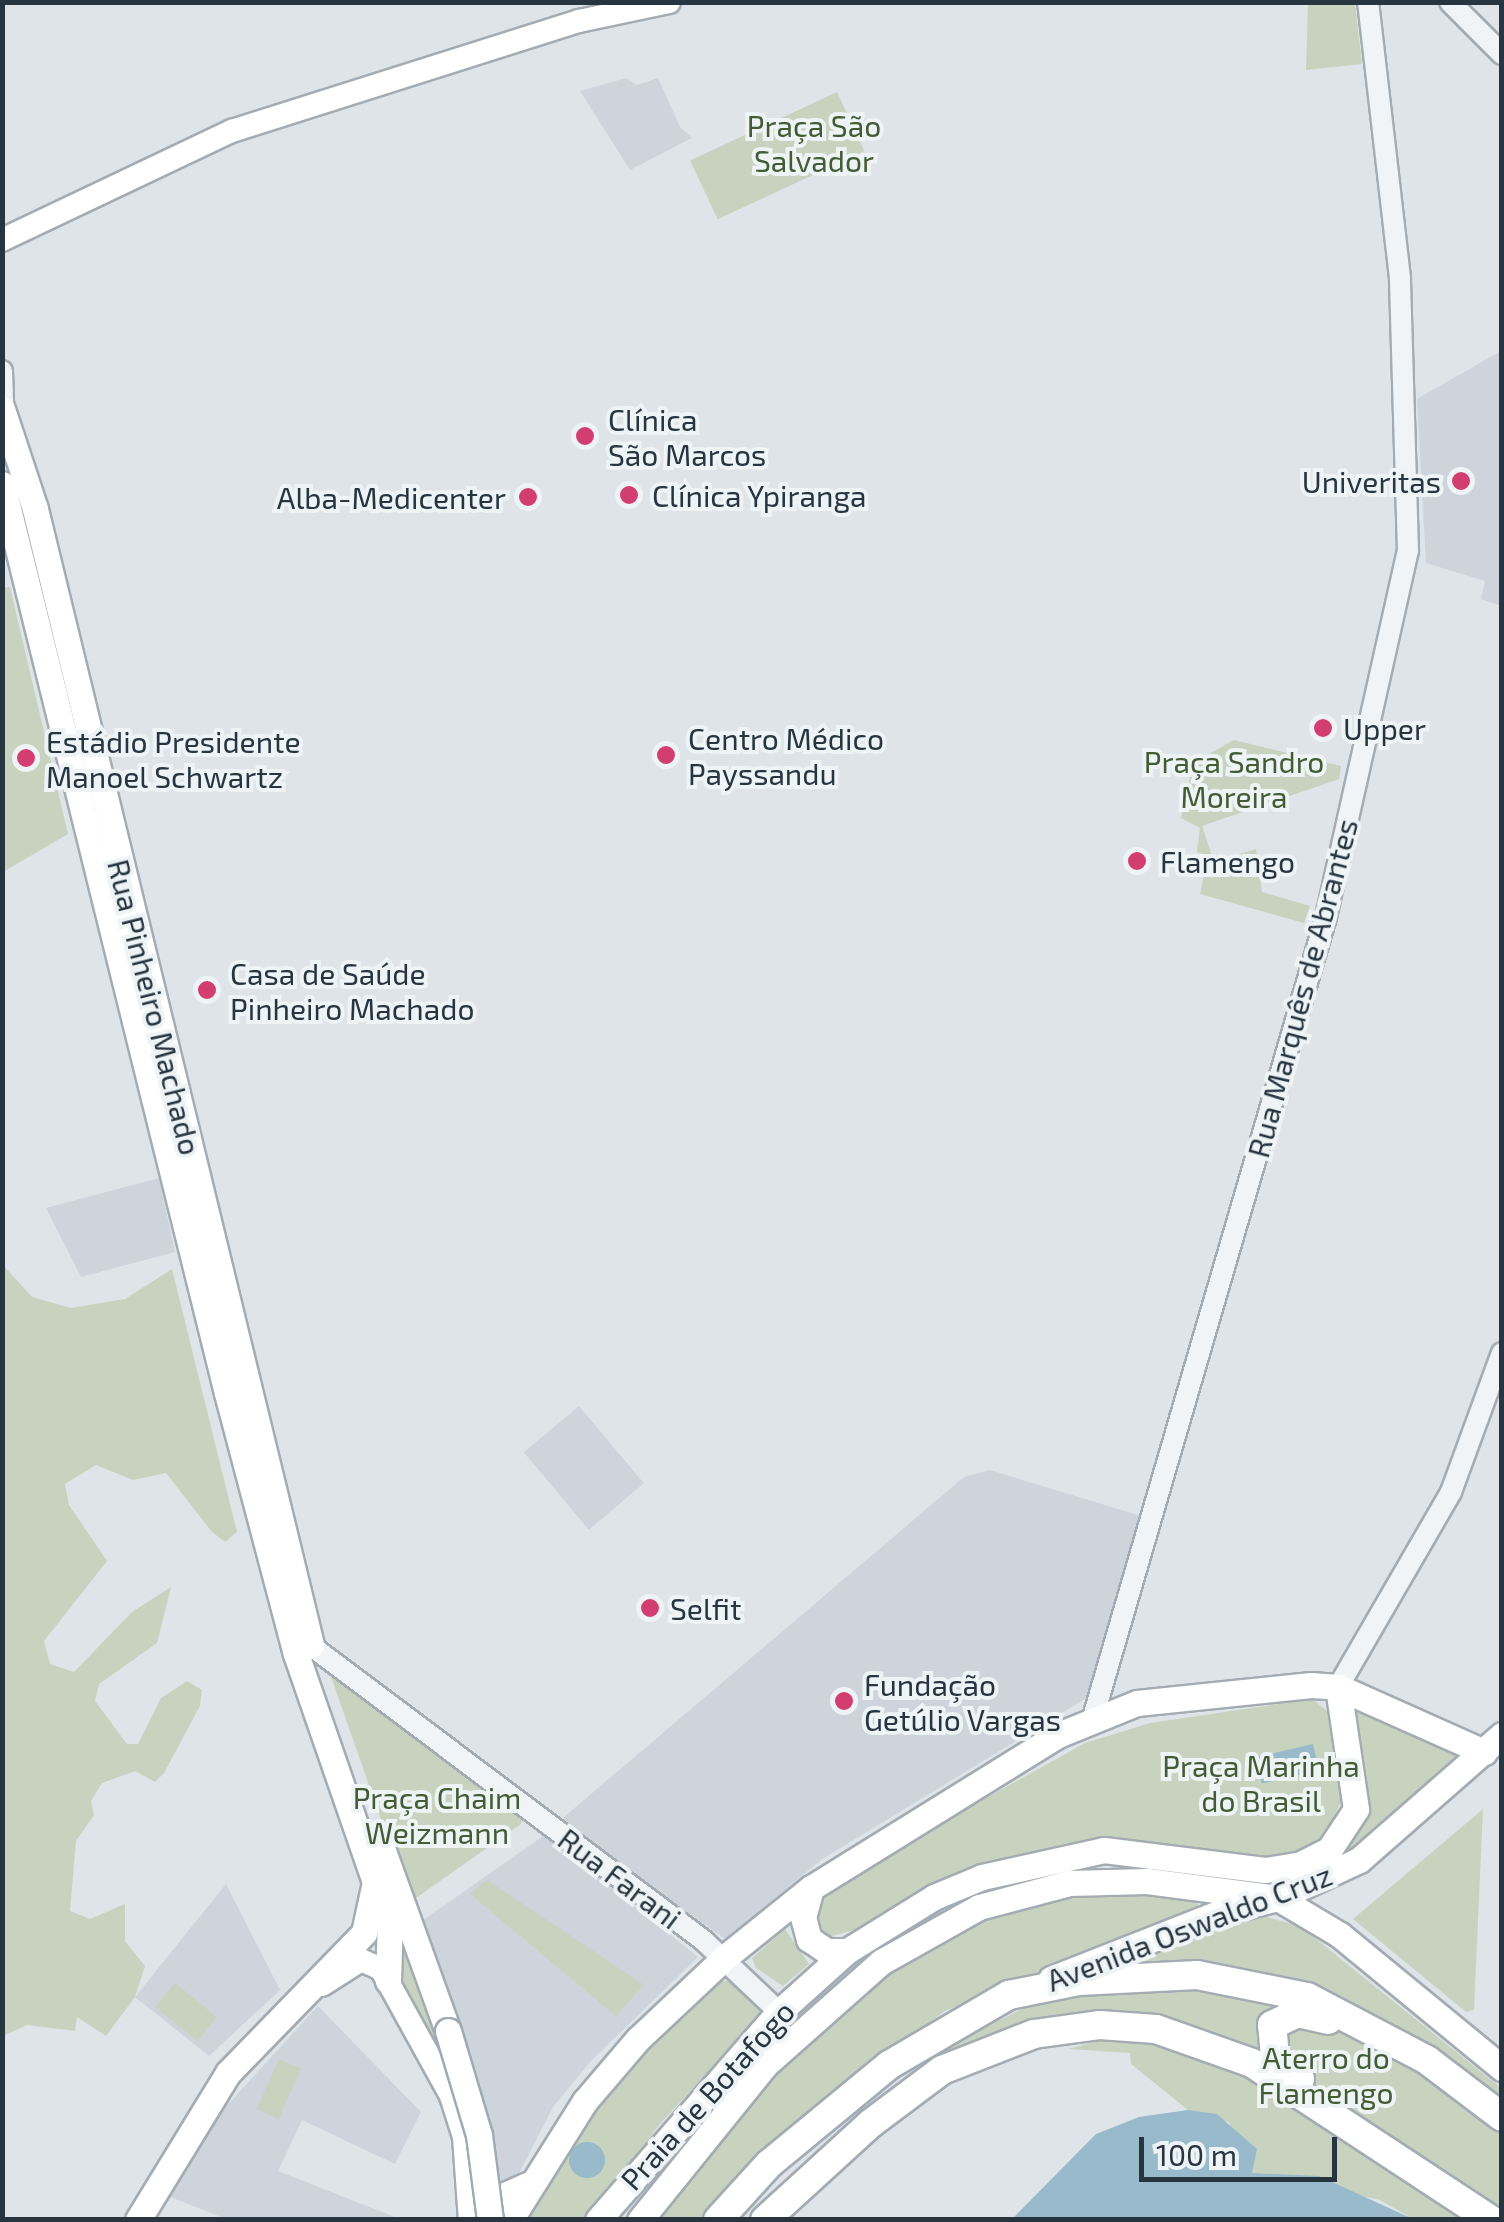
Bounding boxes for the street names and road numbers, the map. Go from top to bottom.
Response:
street label: Rua Marquês de Abrantes [1239,814,1365,1162]
street label: Rua Pinheiro Machado [101,856,209,1158]
street label: Rua Farani [552,1820,688,1936]
street label: Avenida Oswaldo Cruz [1041,1856,1337,1998]
street label: Praia de Botafogo [613,1993,801,2197]

